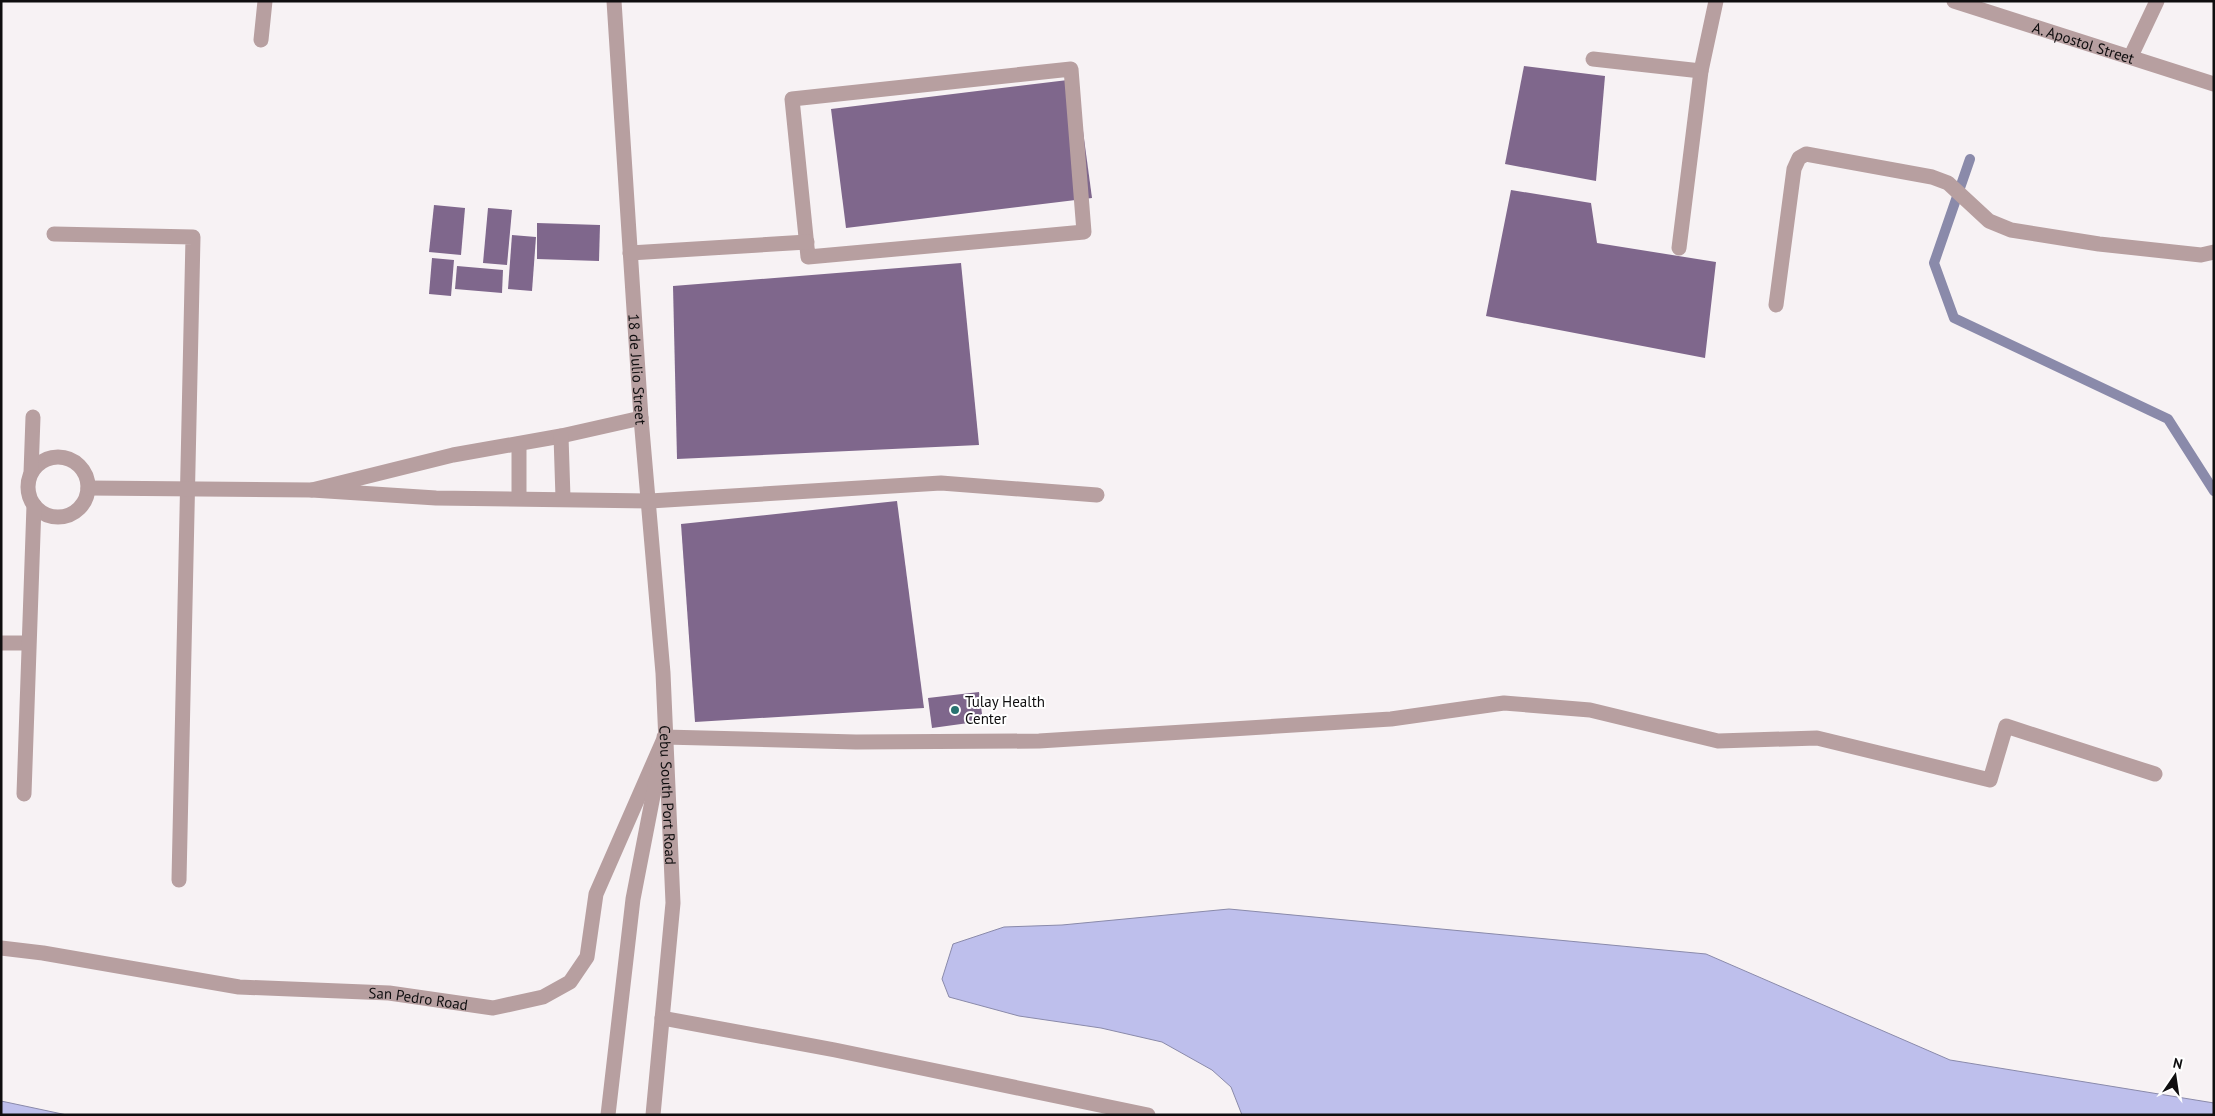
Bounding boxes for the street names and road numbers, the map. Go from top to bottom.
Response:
street label: A. Apostol Street [2030,17,2137,67]
street label: 18 de Julio Street [625,313,651,426]
street label: Cebu South Port Road [656,725,681,865]
street label: San Pedro Road [368,983,469,1014]

